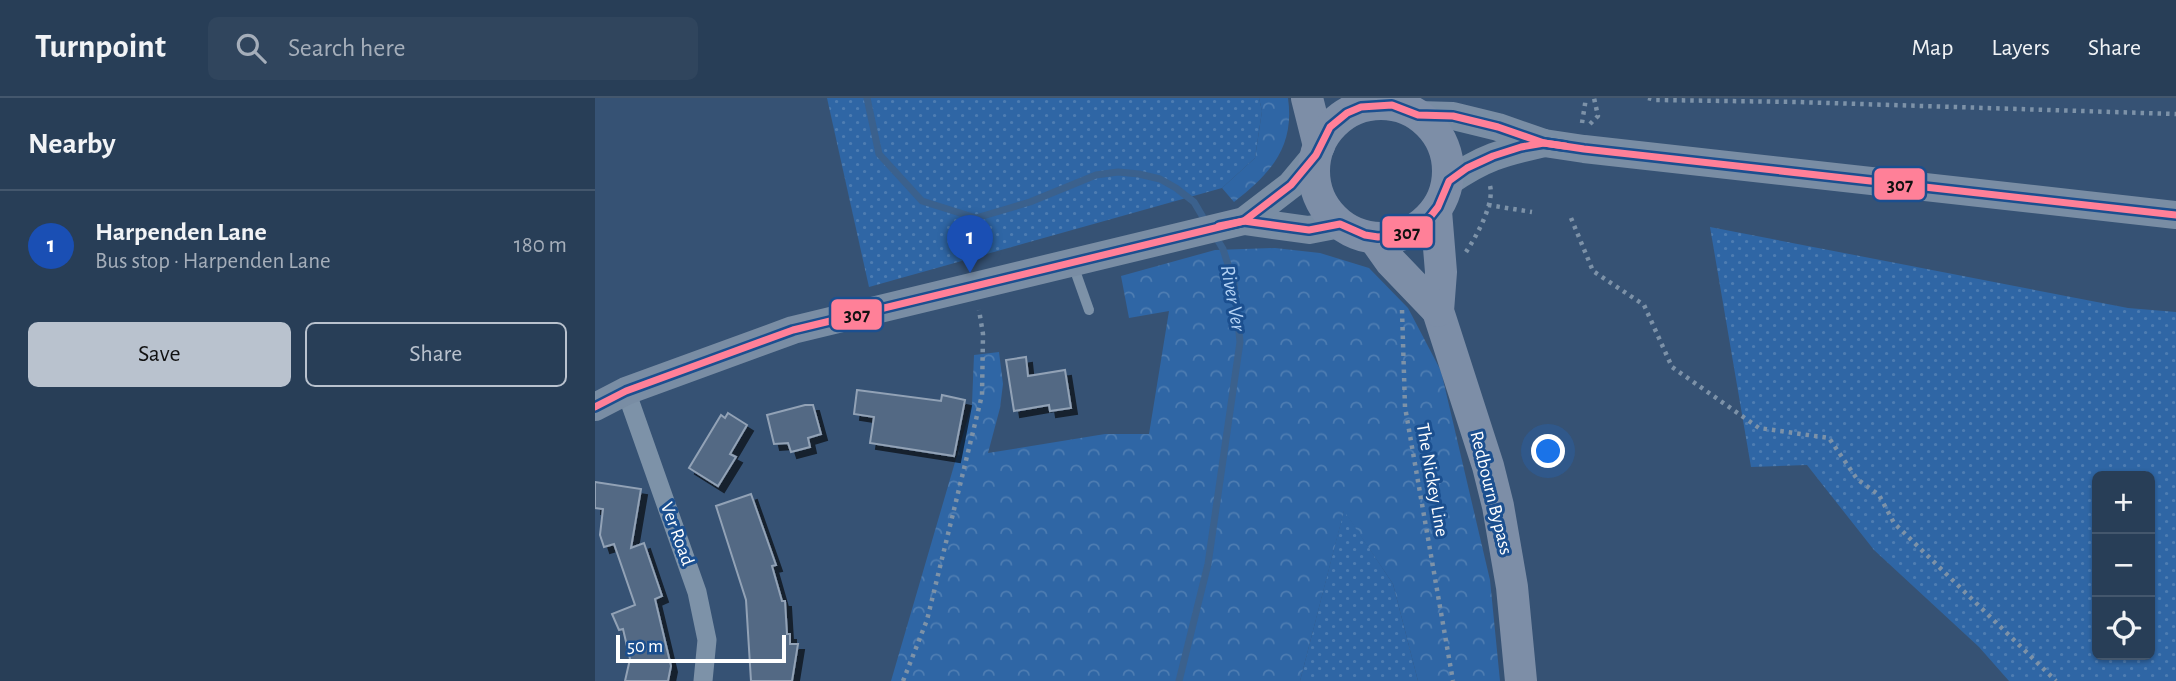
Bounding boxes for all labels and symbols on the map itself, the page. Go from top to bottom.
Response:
line badge: 307 [1873,167,1926,201]
text: 307 [1887,176,1913,195]
pin: 1 [947,215,993,273]
line badge: 307 [1381,215,1434,249]
text: 307 [1394,224,1420,243]
water label: River Ver [1217,263,1249,334]
line badge: 307 [830,298,883,331]
text: 307 [844,306,870,325]
street label: The Nickey Line [1413,422,1451,538]
street label: Redbourn Bypass [1466,429,1516,557]
your location [1531,434,1565,468]
street label: Ver Road [657,500,697,568]
scale bar [616,632,786,664]

